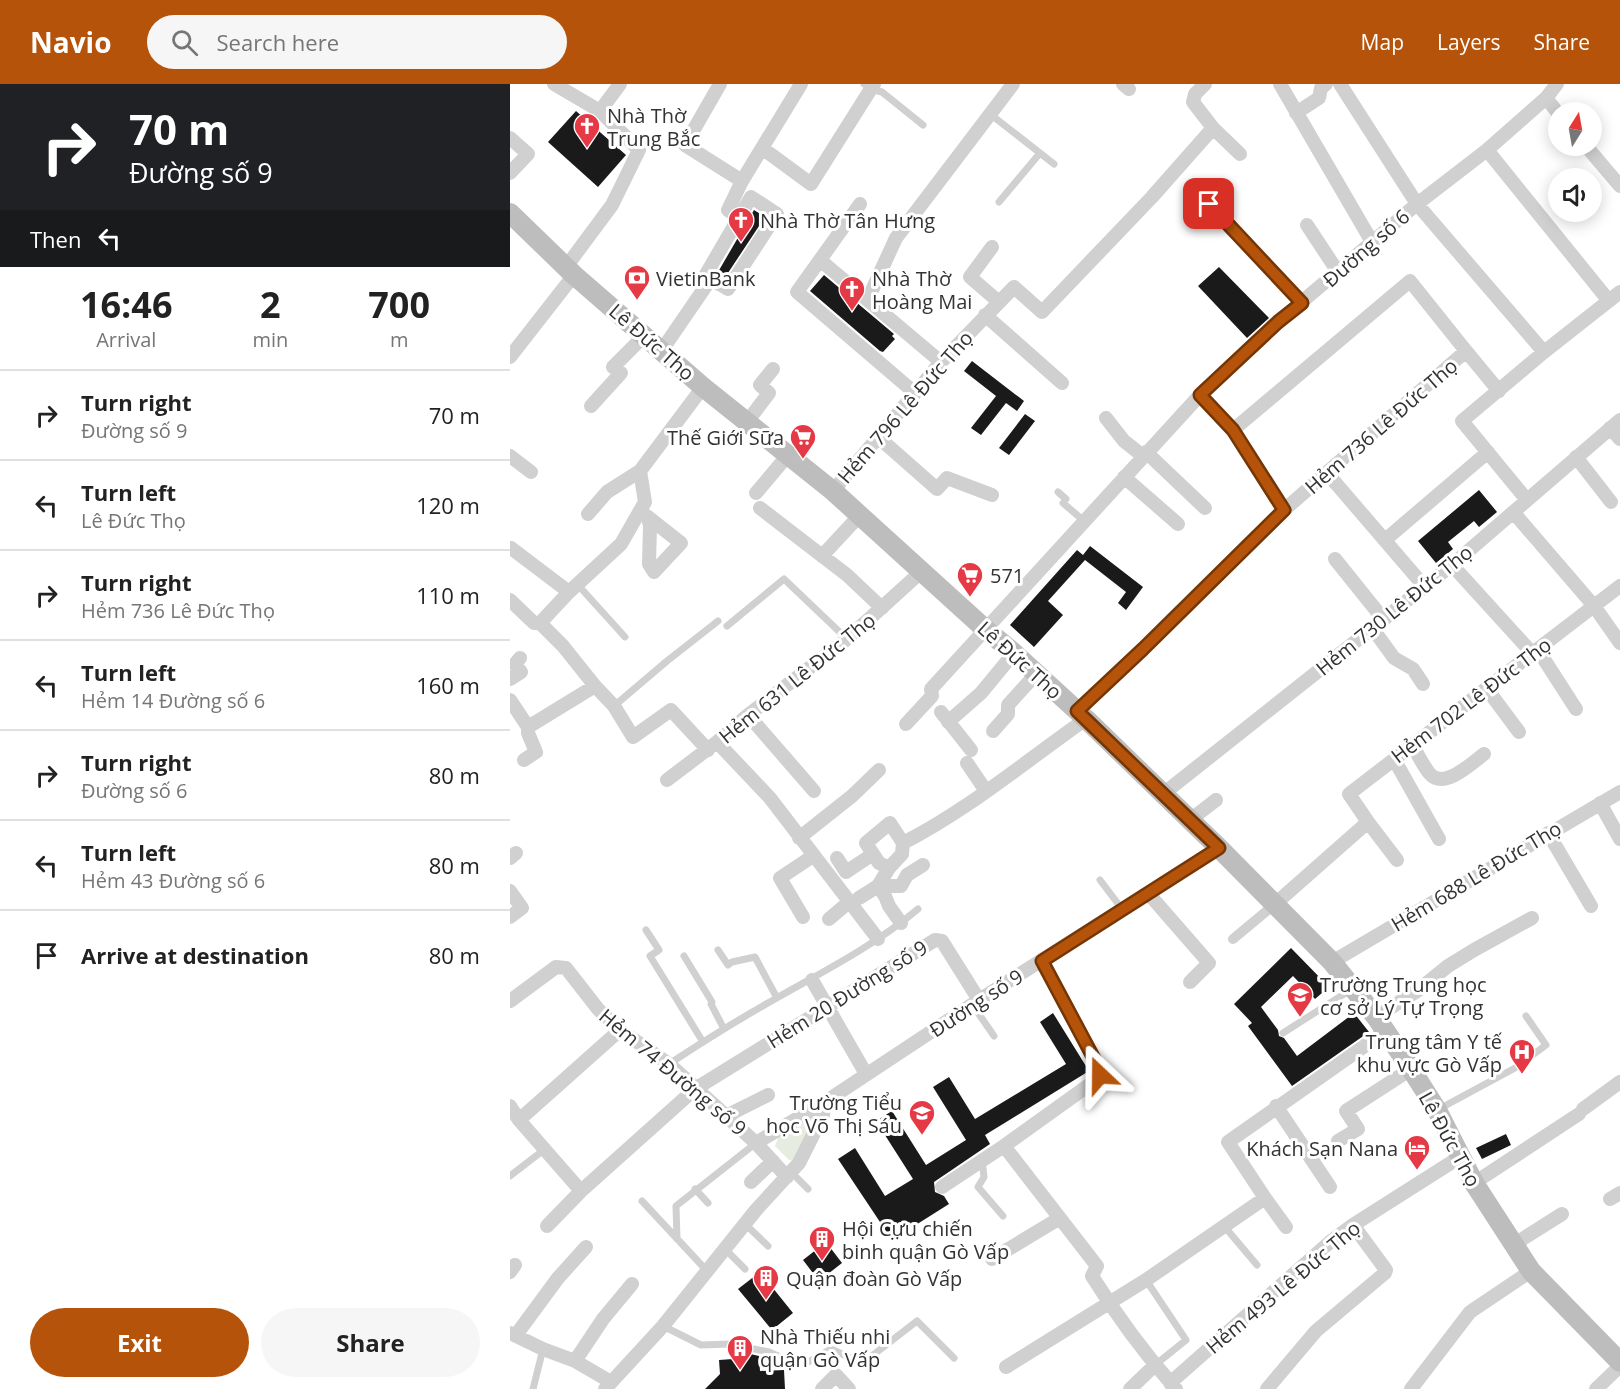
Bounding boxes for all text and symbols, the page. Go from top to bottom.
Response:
search box [147,15,567,69]
text: Navio [30,23,111,61]
icon: search [168,26,201,59]
text: Search here [216,27,339,57]
text: Map [1361,28,1404,56]
text: Layers [1437,28,1501,56]
text: Share [1534,28,1590,56]
text: 70 m [129,100,229,157]
place label: Nhà Thờ Trung Bắc [607,102,700,152]
north arrow [1548,102,1602,156]
map controls [1548,102,1602,222]
icon: right [30,108,108,186]
church icon: Nhà Thờ Trung Bắc [572,111,602,149]
text: Đường số 9 [129,154,273,191]
button: sound [1548,168,1602,222]
pin [1183,178,1234,229]
icon: arrive [1192,187,1225,220]
street label: Đường số 6 [1317,203,1415,293]
church icon: Nhà Thờ Tân Hưng [726,205,756,243]
place label: Nhà Thờ Tân Hưng [760,207,935,234]
icon: left [93,222,126,255]
text: Then [30,224,81,254]
bank icon: VietinBank [622,263,652,301]
place label: VietinBank [656,265,756,292]
place label: Nhà Thờ Hoàng Mai [872,265,972,315]
church icon: Nhà Thờ Hoàng Mai [837,274,867,312]
text: 16:46 [80,280,173,329]
text: 2 [260,280,281,329]
text: 700 [368,280,430,329]
street label: Lê Đức Thọ [604,297,700,387]
street label: Hẻm 796 Lê Đức Thọ [831,325,979,489]
text: Arrival [96,326,156,353]
text: min [252,326,288,353]
text: m [390,326,408,353]
street label: Hẻm 736 Lê Đức Thọ [1299,352,1463,500]
text: Turn right [81,387,192,417]
icon: right [30,399,63,432]
text: 70 m [429,400,480,430]
text: Đường số 9 [81,417,188,444]
supermarket icon: Thế Giới Sữa [788,422,818,460]
place label: Thế Giới Sữa [667,424,784,451]
text: Turn left [81,477,176,507]
icon: left [30,489,63,522]
text: 120 m [416,490,480,520]
text: Lê Đức Thọ [81,507,186,534]
street label: Hẻm 730 Lê Đức Thọ [1310,538,1478,682]
supermarket icon: 571 [955,560,985,598]
place label: 571 [990,562,1024,589]
text: Turn right [81,567,192,597]
icon: right [30,579,63,612]
text: 110 m [416,580,480,610]
text: Hẻm 736 Lê Đức Thọ [81,597,275,624]
street label: Hẻm 631 Lê Đức Thọ [713,606,881,750]
street label: Lê Đức Thọ [972,615,1068,705]
street label: Hẻm 702 Lê Đức Thọ [1385,631,1557,769]
text: Turn left [81,657,176,687]
icon: left [30,669,63,702]
text: 160 m [416,670,480,700]
text: Hẻm 14 Đường số 6 [81,687,265,714]
text: Turn right [81,747,192,777]
icon: right [30,759,63,792]
text: 80 m [429,760,480,790]
text: Đường số 6 [81,777,188,804]
street label: Hẻm 688 Lê Đức Thọ [1386,814,1566,938]
text: Turn left [81,837,176,867]
icon: left [30,849,63,882]
text: 80 m [429,850,480,880]
text: Hẻm 43 Đường số 6 [81,867,265,894]
street label: Hẻm 20 Đường số 9 [762,934,932,1054]
icon: arrive [30,939,63,972]
text: Arrive at destination [81,940,309,970]
text: 80 m [429,940,480,970]
street label: Đường số 9 [924,963,1028,1043]
place label: Trường Trung học cơ sở Lý Tự Trọng [1320,971,1487,1021]
school or university icon: Trường Trung học cơ sở Lý Tự Trọng [1285,980,1315,1018]
street label: Hẻm 74 Đường số 9 [594,1002,752,1142]
place label: Trung tâm Y tế khu vực Gò Vấp [1357,1028,1502,1078]
hospital icon: Trung tâm Y tế khu vực Gò Vấp [1507,1037,1537,1075]
position arrow [1068,1043,1132,1107]
street label: Lê Đức Thọ [1413,1087,1487,1191]
place label: Trường Tiểu học Võ Thị Sáu [766,1089,902,1139]
school or university icon: Trường Tiểu học Võ Thị Sáu [907,1098,937,1136]
hotel icon: Khách Sạn Nana [1402,1133,1432,1171]
place label: Khách Sạn Nana [1246,1135,1398,1162]
street label: Hẻm 493 Lê Đức Thọ [1200,1214,1366,1360]
place label: Hội Cựu chiến binh quận Gò Vấp [842,1215,1009,1265]
building icon: Hội Cựu chiến binh quận Gò Vấp [807,1224,837,1262]
building icon: Quận đoàn Gò Vấp [751,1263,781,1301]
place label: Quận đoàn Gò Vấp [786,1265,962,1292]
button: Exit [30,1308,249,1377]
button: Share [261,1308,480,1377]
place label: Nhà Thiếu nhi quận Gò Vấp [760,1323,890,1373]
building icon: Nhà Thiếu nhi quận Gò Vấp [725,1333,755,1371]

